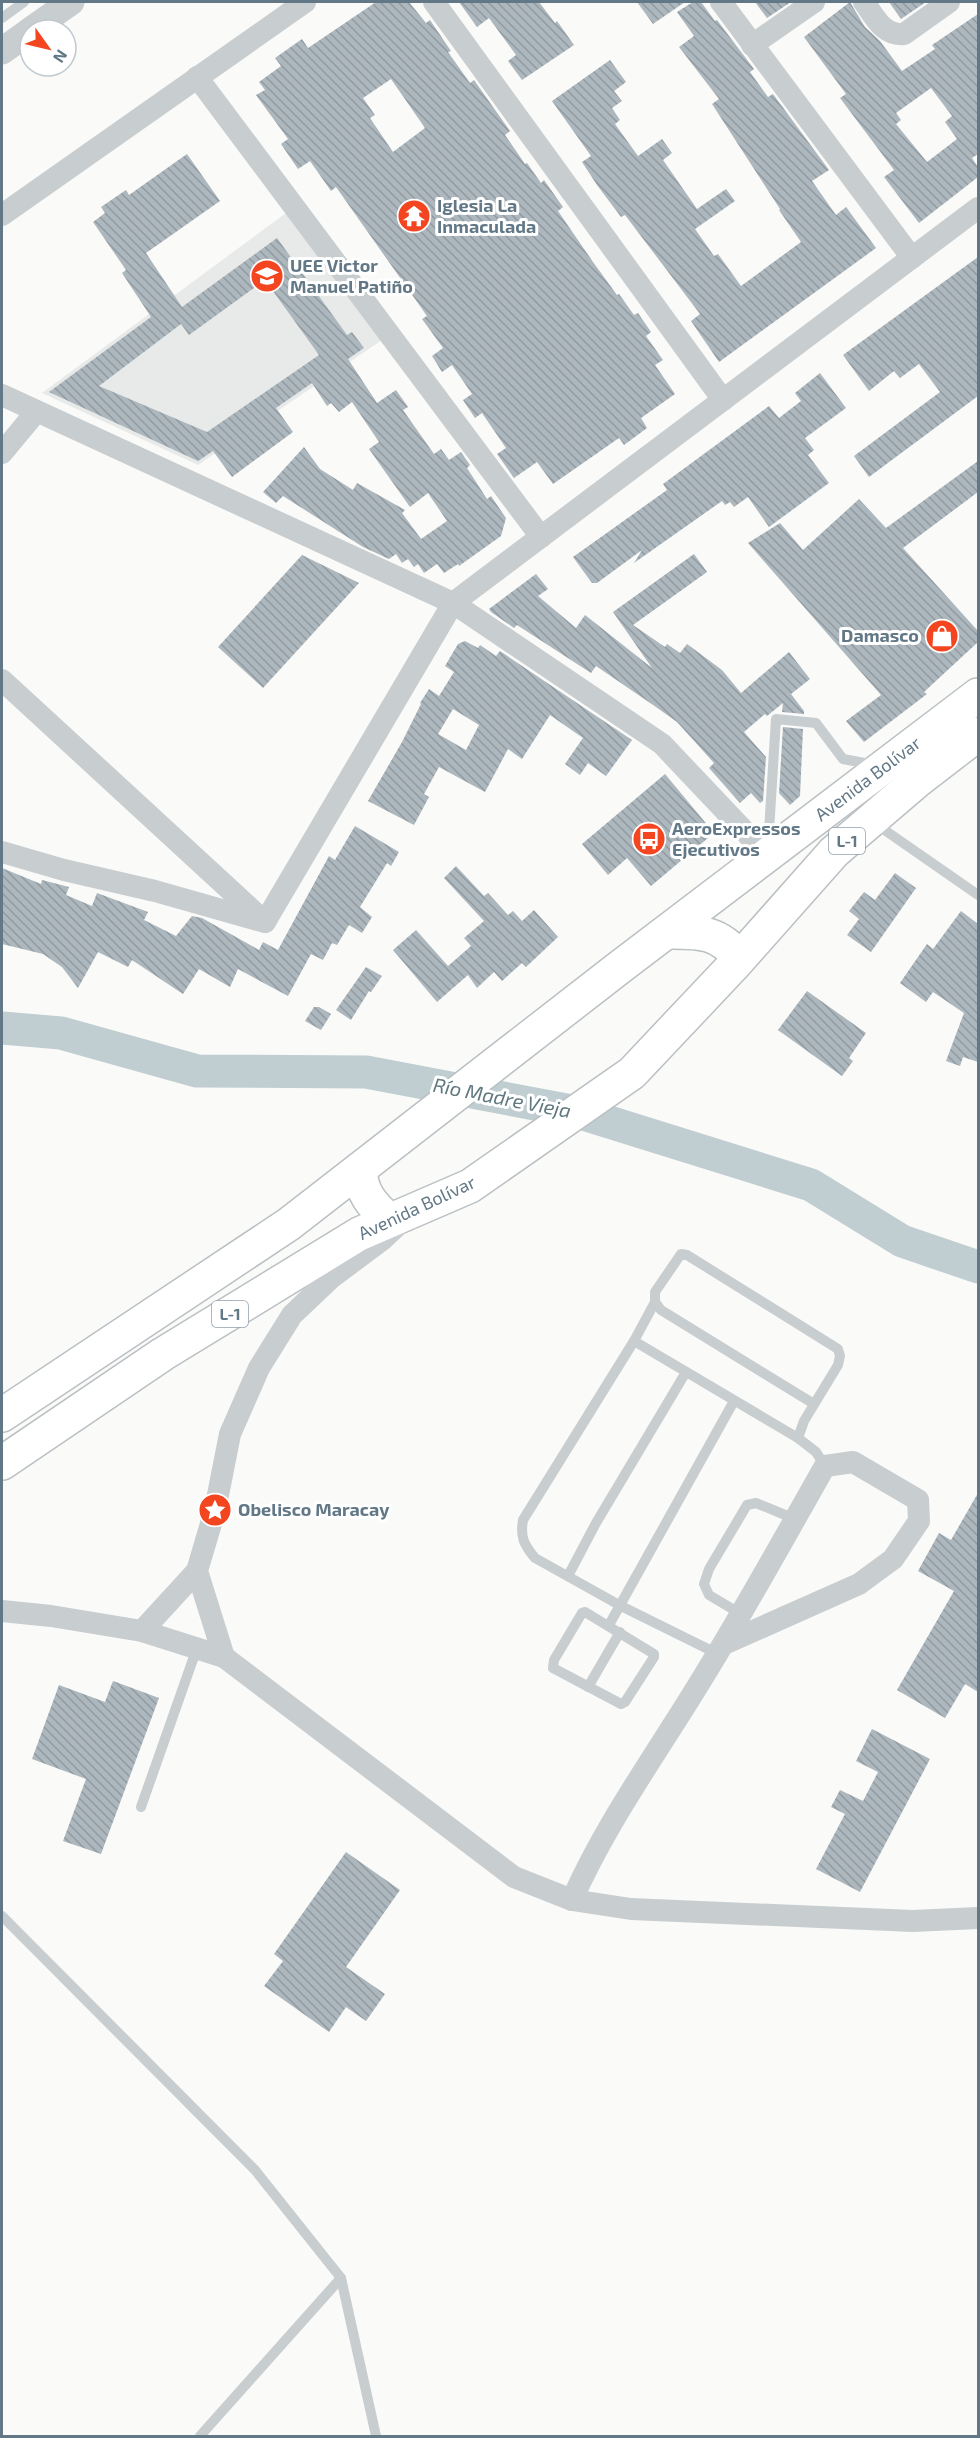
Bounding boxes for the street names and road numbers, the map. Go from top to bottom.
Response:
street label: Avenida Bolívar [810,731,925,825]
road number: L-1 [829,828,865,854]
street label: Avenida Bolívar [354,1170,479,1244]
road number: L-1 [212,1301,248,1327]

